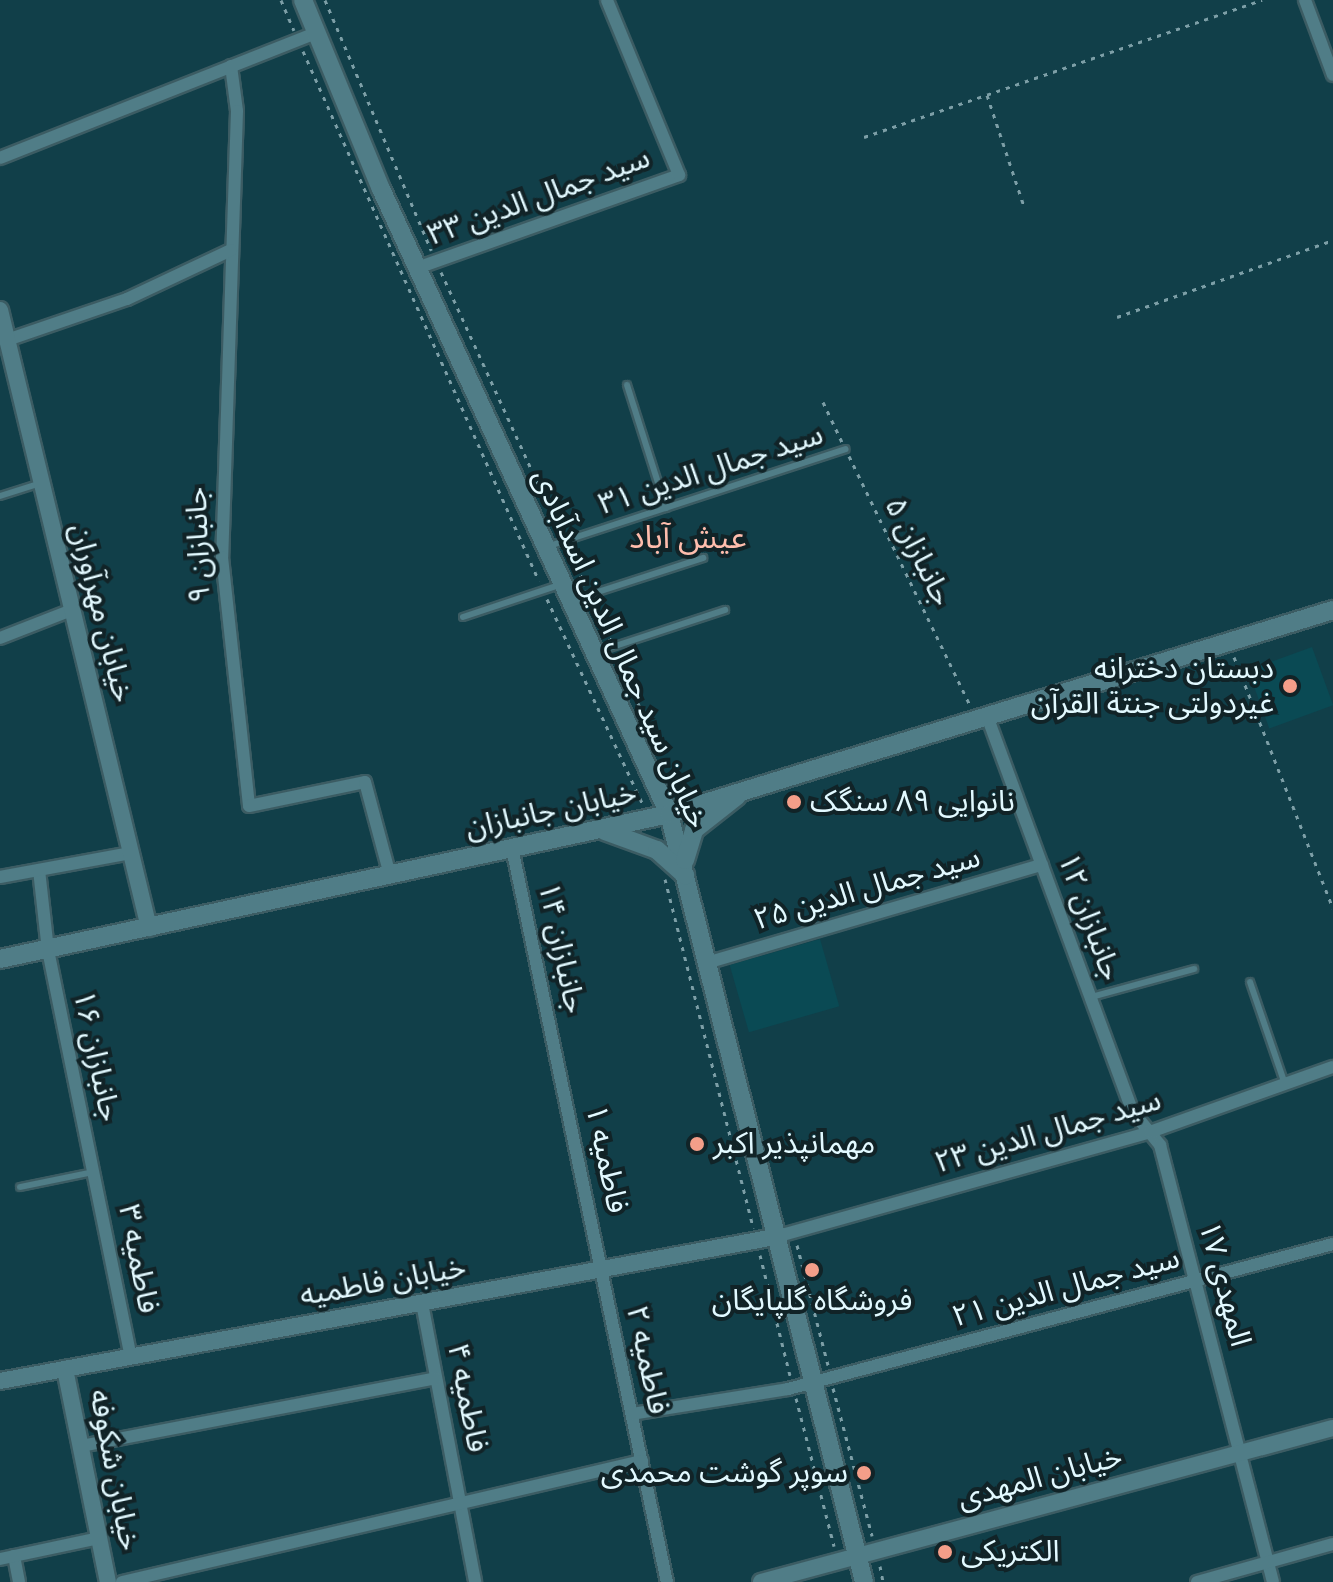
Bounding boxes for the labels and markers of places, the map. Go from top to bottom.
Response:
place label: دبستان دخترانه غیردولتی جنتة القرآن [1031,651,1274,722]
marker: دبستان دخترانه غیردولتی جنتة القرآن [1281,677,1299,695]
place label: نانوایی ۸۹ سنگک [810,784,1015,820]
marker: نانوایی ۸۹ سنگک [785,793,803,811]
place label: مهمانپذیر اکبر [713,1126,875,1162]
marker: مهمانپذیر اکبر [688,1135,706,1153]
marker: فروشگاه گلپایگان [803,1261,821,1279]
place label: فروشگاه گلپایگان [712,1283,912,1319]
place label: سوپر گوشت محمدی [601,1455,848,1491]
marker: سوپر گوشت محمدی [855,1464,873,1482]
place label: الکتریکی [961,1534,1060,1570]
marker: الکتریکی [936,1543,954,1561]

